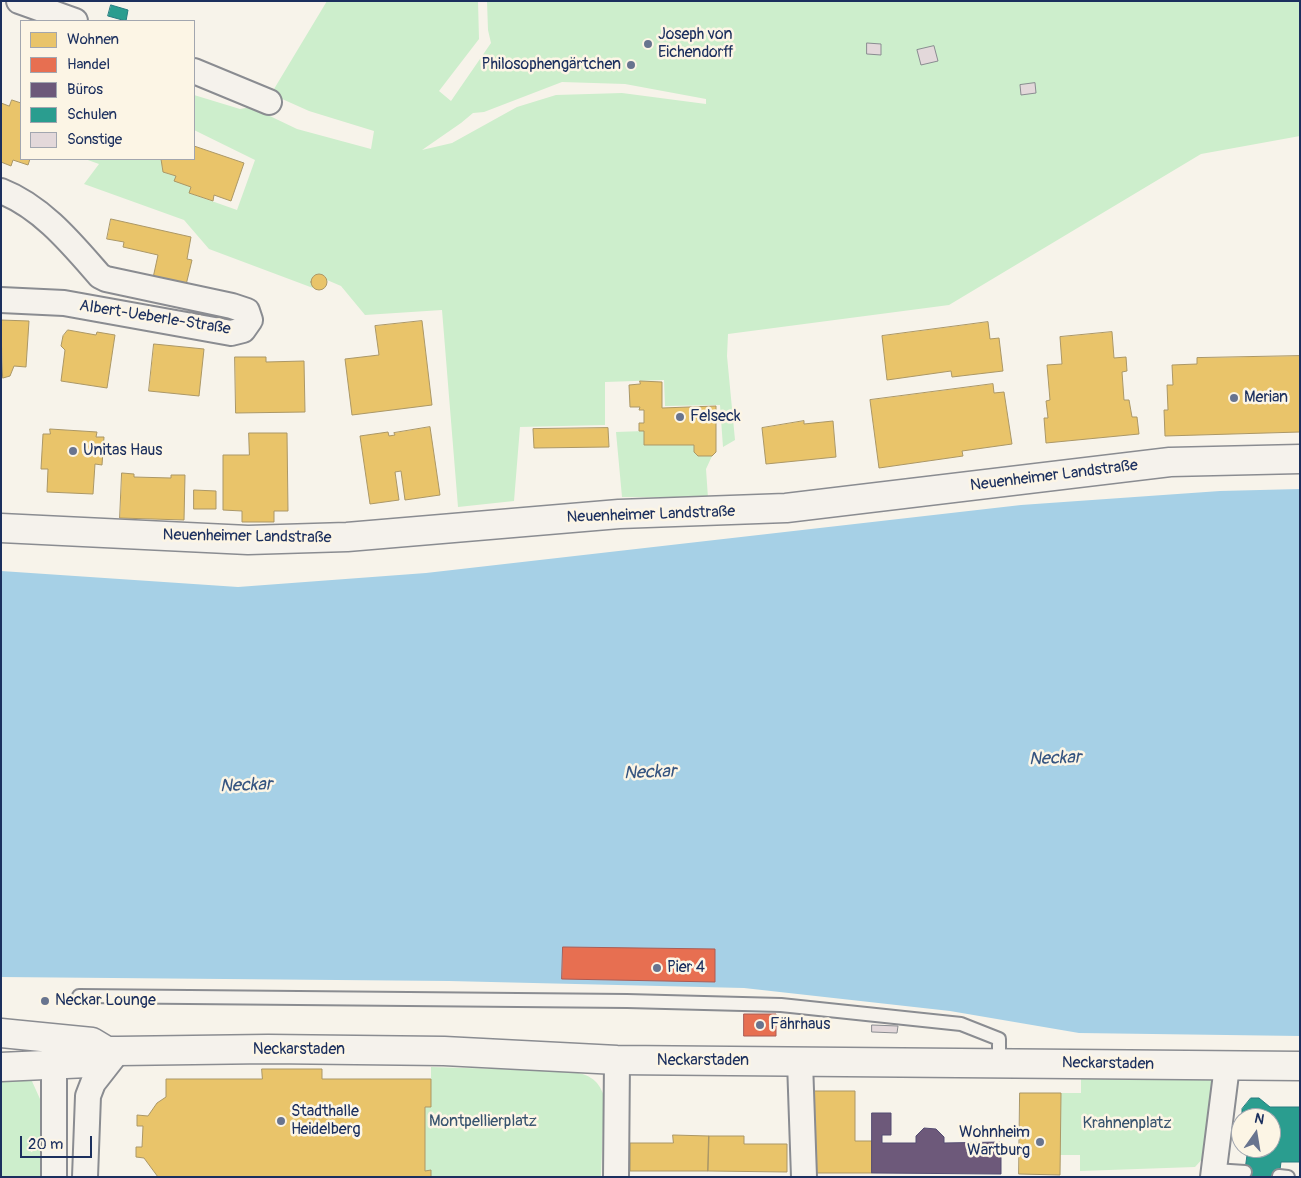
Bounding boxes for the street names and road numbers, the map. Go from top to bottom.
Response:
street label: Albert-Ueberle-Straße [78,297,232,339]
street label: Neuenheimer Landstraße [969,456,1139,496]
street label: Neuenheimer Landstraße [566,502,736,528]
street label: Neuenheimer Landstraße [162,526,332,548]
street label: Neckarstaden [253,1040,345,1060]
street label: Neckarstaden [657,1051,749,1071]
street label: Neckarstaden [1062,1054,1154,1074]

